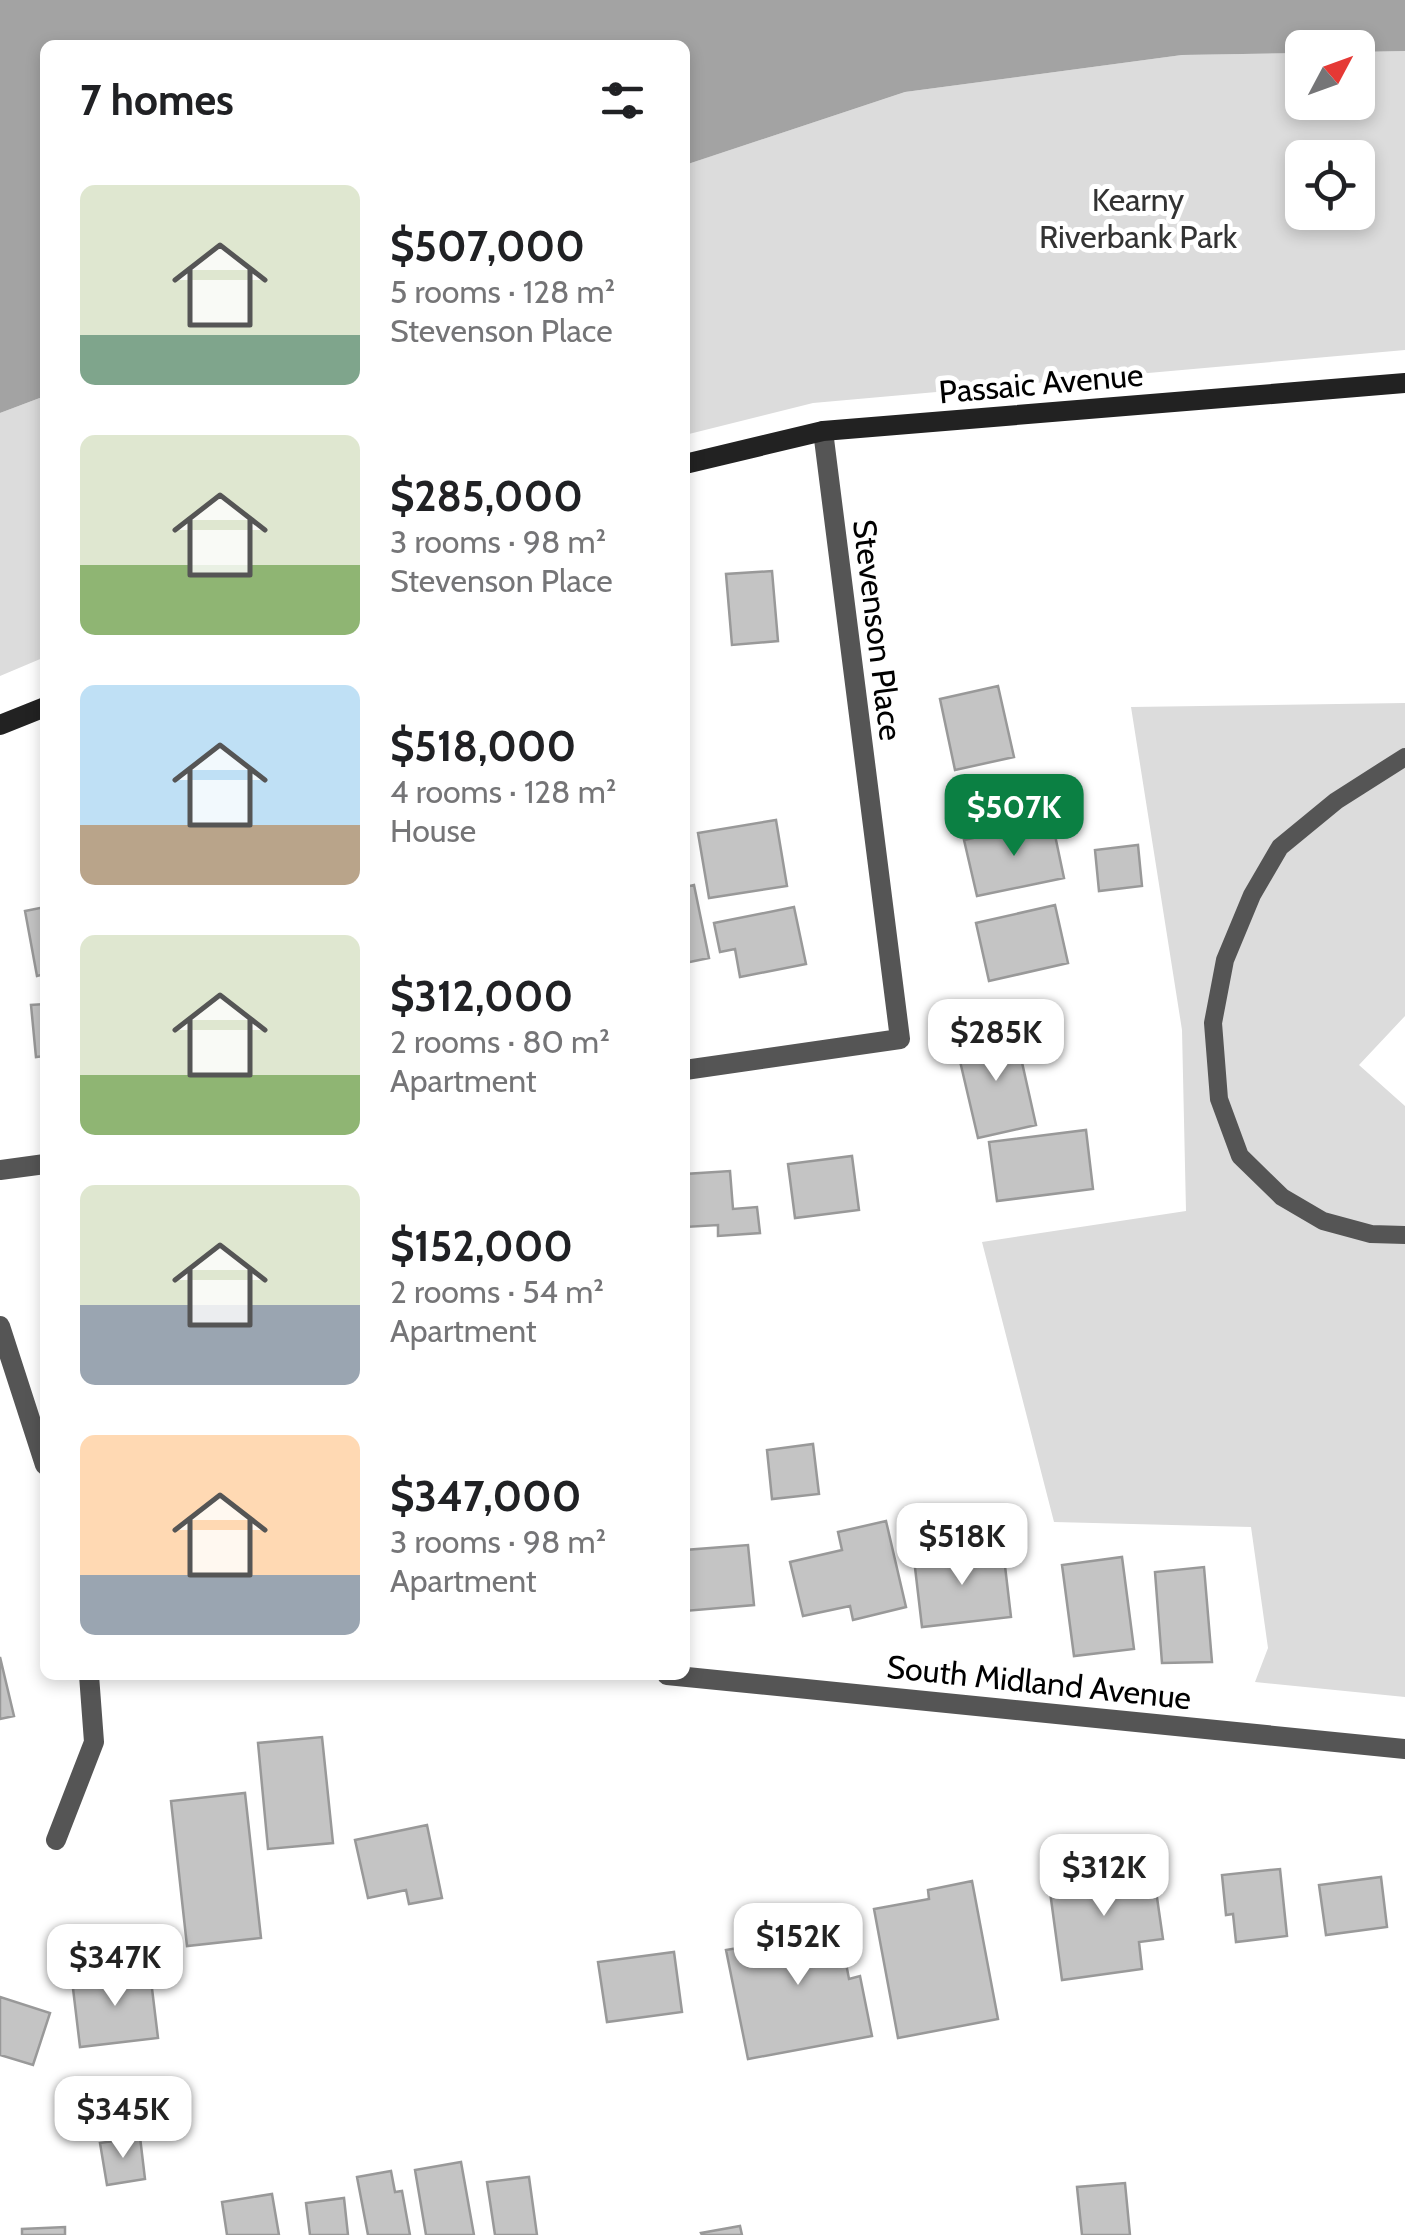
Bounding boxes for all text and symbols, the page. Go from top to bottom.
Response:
north arrow [1285,30,1375,120]
map controls [1285,30,1375,230]
icon: filters [595,73,650,128]
text: 7 homes [80,74,234,126]
button: locate [1285,140,1375,230]
park label: Kearny Riverbank Park [1039,180,1238,256]
text: $507,000 [390,220,585,272]
icon: home [160,225,280,345]
text: 5 rooms · 128 m² [390,272,615,311]
text: Stevenson Place [390,311,613,350]
street label: Passaic Avenue [937,355,1145,411]
text: $285,000 [390,470,583,522]
icon: home [160,475,280,595]
street label: Stevenson Place [845,517,911,743]
text: 3 rooms · 98 m² [390,522,606,561]
text: Stevenson Place [390,561,613,600]
text: $518,000 [390,720,576,772]
icon: home [160,725,280,845]
text: 4 rooms · 128 m² [390,772,616,811]
pin: $507K [944,774,1084,859]
text: $507K [967,787,1061,826]
text: House [390,811,476,850]
text: $312,000 [390,970,573,1022]
icon: home [160,975,280,1095]
pin: $285K [926,999,1066,1084]
text: $285K [950,1012,1042,1051]
text: 2 rooms · 80 m² [390,1022,610,1061]
text: Apartment [390,1061,537,1100]
text: $152,000 [390,1220,573,1272]
icon: home [160,1225,280,1345]
text: 2 rooms · 54 m² [390,1272,604,1311]
text: Apartment [390,1311,537,1350]
text: $347,000 [390,1470,581,1522]
icon: home [160,1475,280,1595]
pin: $518K [892,1503,1032,1588]
text: $518K [919,1516,1005,1555]
text: 3 rooms · 98 m² [390,1522,606,1561]
text: Apartment [390,1561,537,1600]
street label: South Midland Avenue [885,1647,1193,1717]
pin: $312K [1034,1834,1174,1919]
text: $312K [1062,1847,1146,1886]
pin: $152K [728,1903,868,1988]
text: $152K [756,1916,840,1955]
pin: $347K [45,1924,185,2009]
text: $347K [69,1937,161,1976]
pin: $345K [53,2076,193,2161]
text: $345K [77,2089,169,2128]

